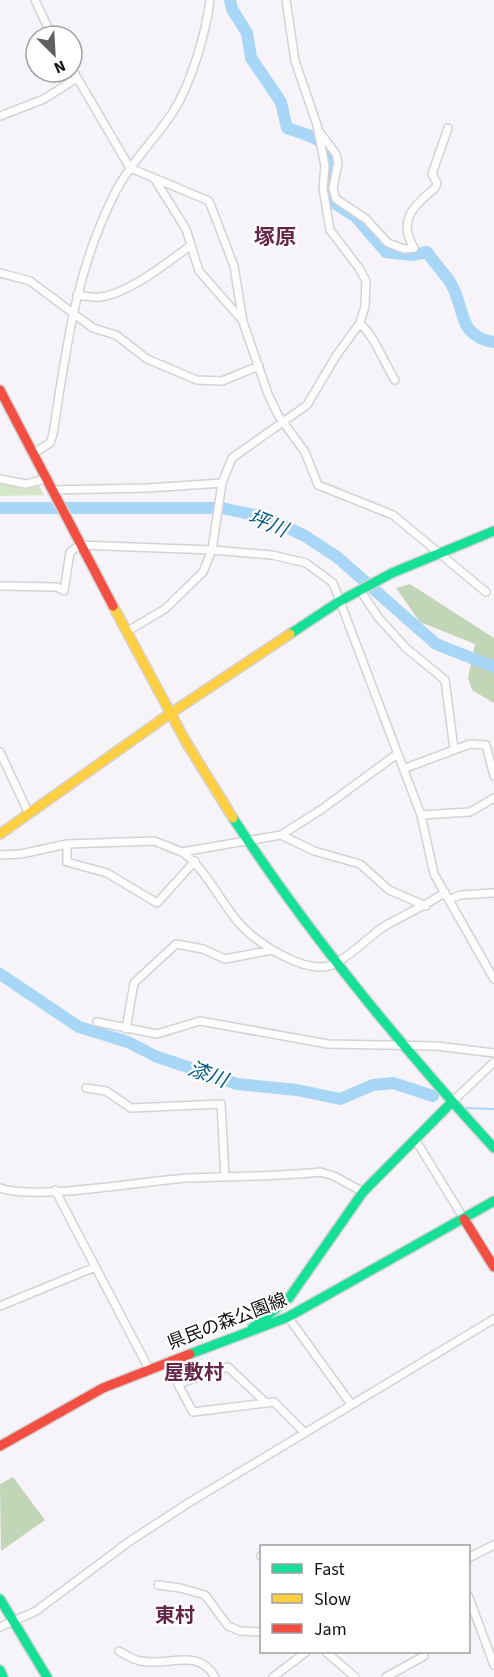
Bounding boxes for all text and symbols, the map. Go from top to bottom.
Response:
north arrow [24,24,84,84]
text: N [50,55,69,79]
district label: 塚原 [254,222,296,252]
water label: 坪川 [244,503,293,545]
water label: 漆川 [184,1055,233,1096]
street label: 県民の森公園線 [164,1287,290,1356]
district label: 屋敷村 [164,1359,224,1387]
legend [260,1545,470,1653]
text: Fast [314,1557,345,1582]
text: Slow [314,1587,351,1612]
district label: 東村 [155,1602,195,1630]
text: Jam [314,1617,347,1642]

